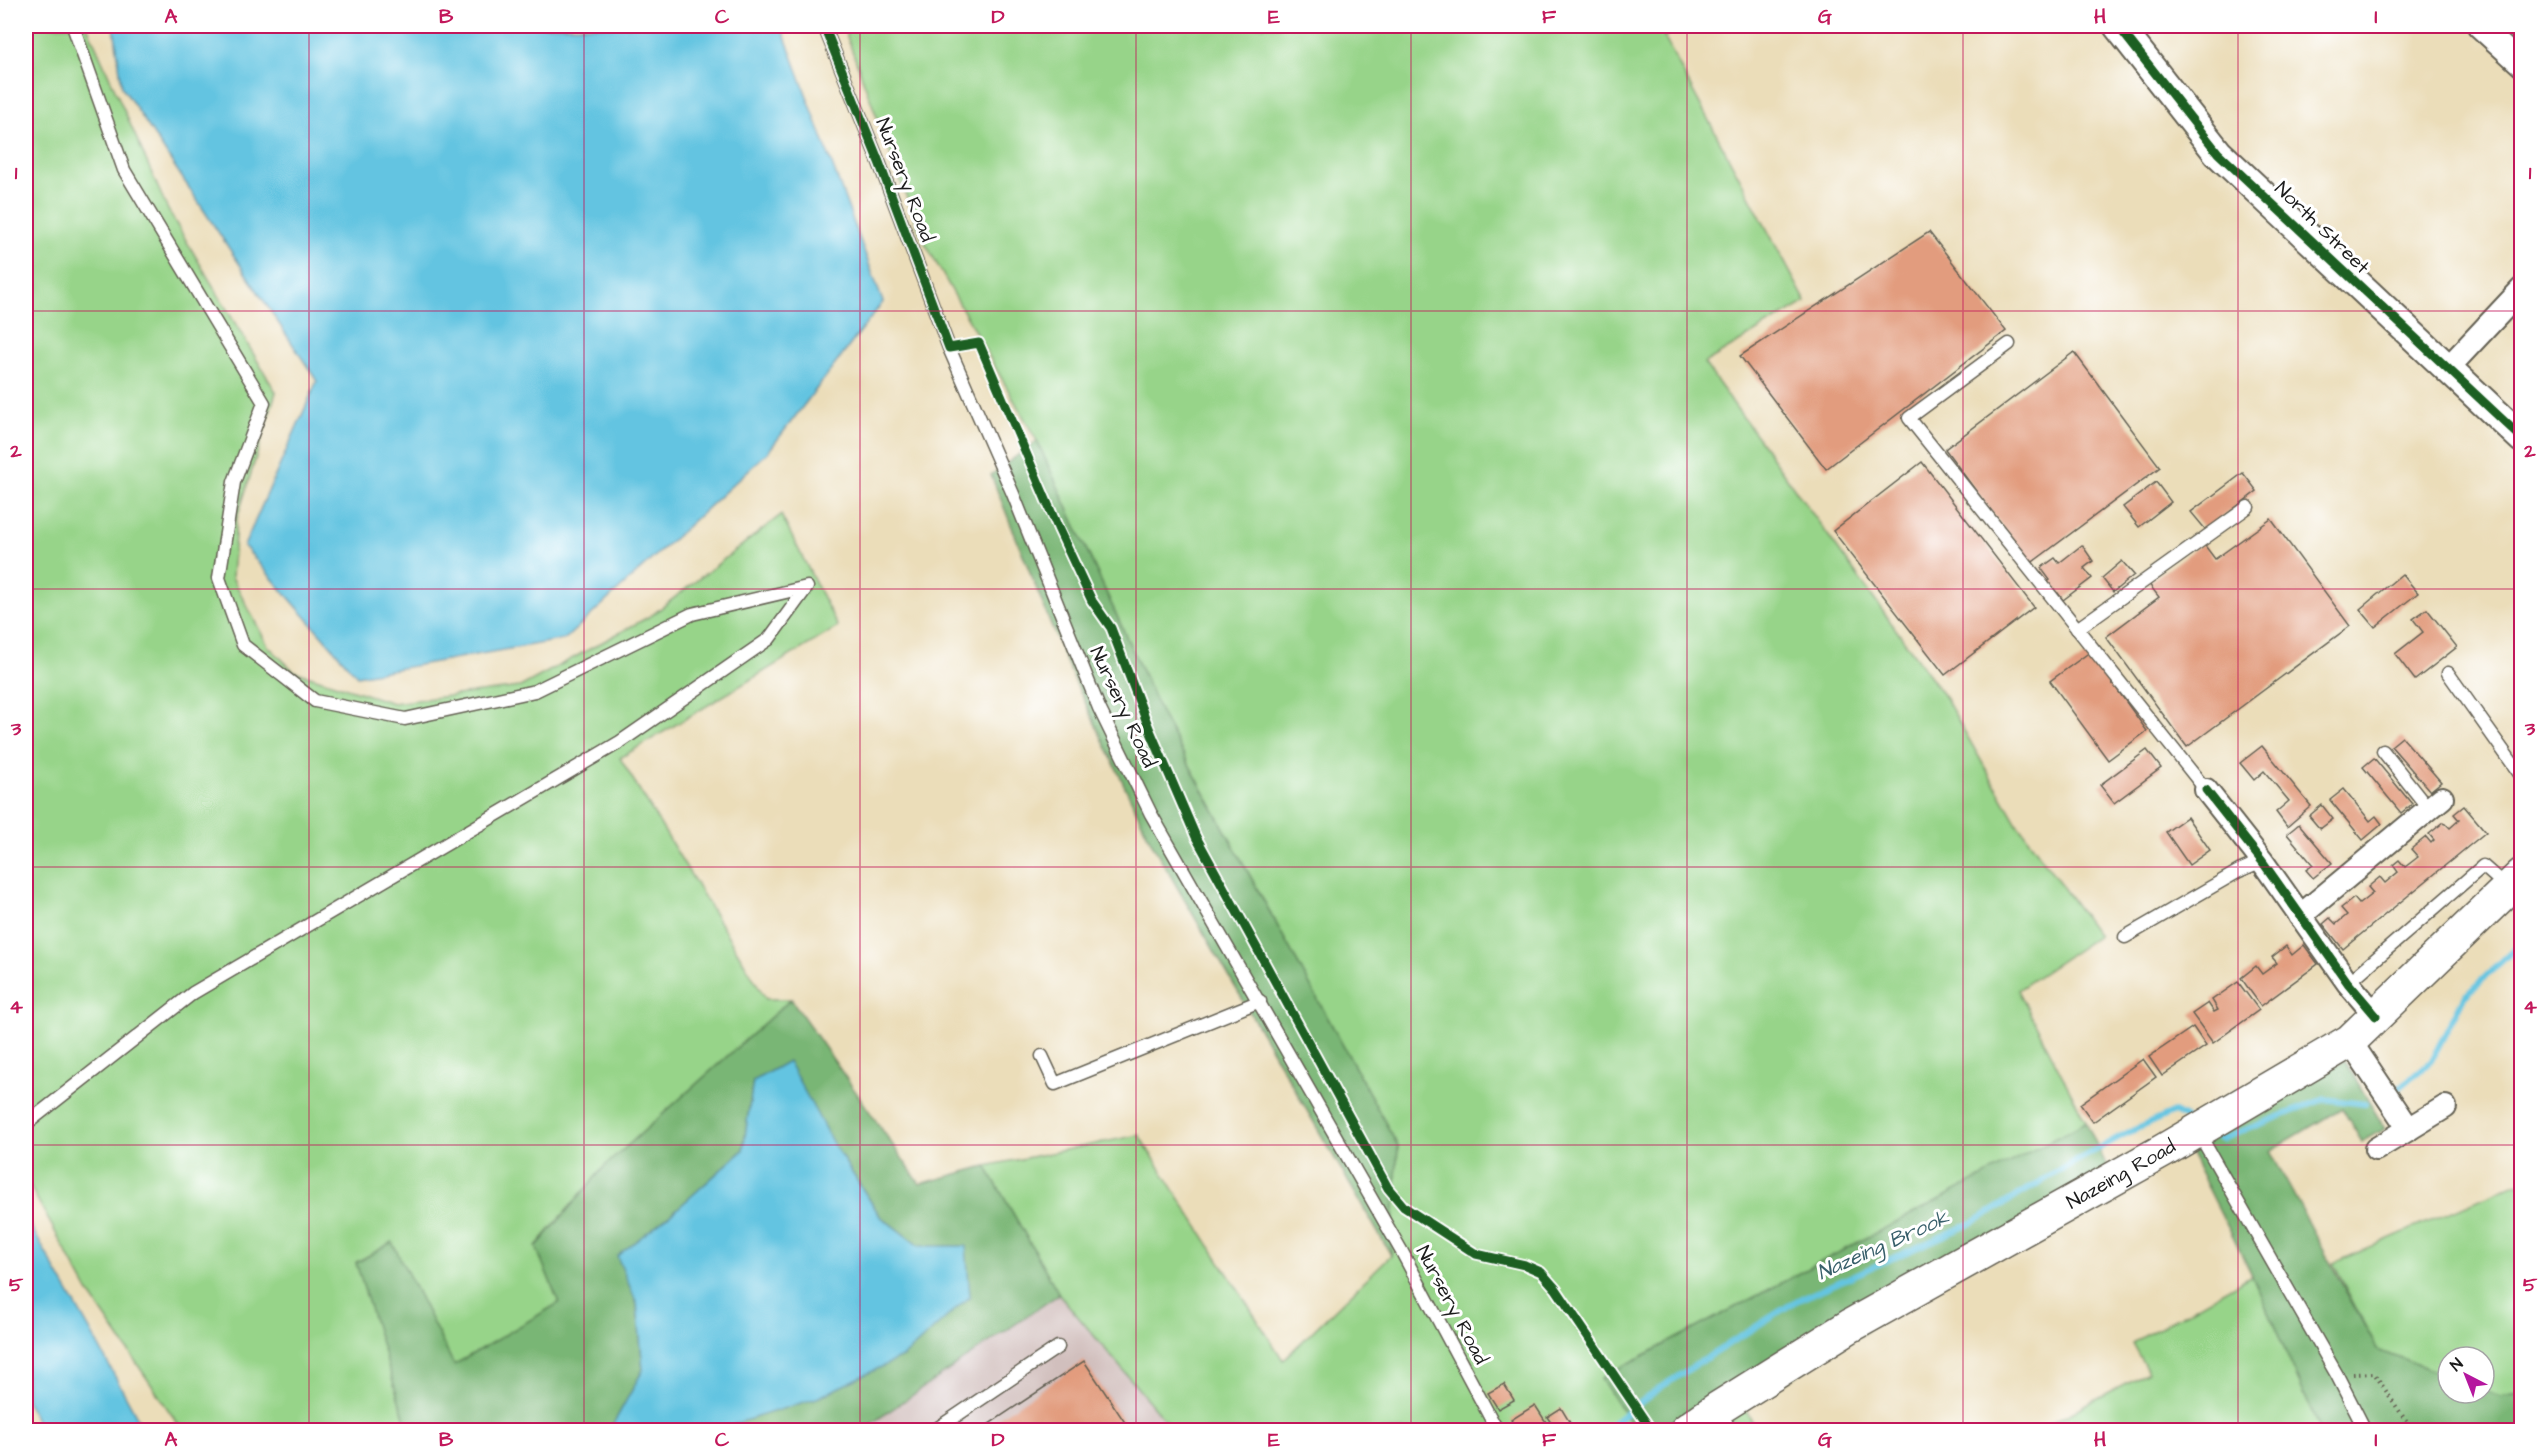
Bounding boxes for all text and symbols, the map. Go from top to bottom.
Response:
text: A [165,3,178,31]
text: B [439,3,454,31]
text: C [715,3,730,31]
text: D [992,3,1005,31]
text: E [1268,3,1280,31]
text: F [1542,3,1557,31]
text: G [1818,3,1832,31]
text: H [2094,3,2106,31]
text: I [2374,3,2378,31]
street label: Nursery Road [868,114,941,246]
text: 1 [15,159,18,187]
text: 1 [2529,159,2532,187]
street label: North Street [2268,175,2376,281]
text: 2 [9,437,22,465]
text: 2 [2523,437,2536,465]
street label: Nursery Road [1082,642,1163,772]
text: 3 [10,715,22,743]
text: 3 [2524,715,2536,743]
text: 4 [9,993,23,1021]
text: 4 [2523,993,2537,1021]
street label: Nazeing Road [2062,1133,2181,1216]
water label: Nazeing Brook [1812,1203,1955,1288]
street label: Nursery Road [1408,1241,1495,1370]
text: 5 [9,1271,24,1299]
text: 5 [2523,1271,2538,1299]
north arrow [2436,1345,2496,1405]
text: N [2446,1353,2468,1376]
text: A [165,1426,178,1454]
text: B [439,1426,454,1454]
text: C [715,1426,730,1454]
text: D [992,1426,1005,1454]
text: E [1268,1426,1280,1454]
text: F [1542,1426,1557,1454]
text: G [1818,1426,1832,1454]
text: H [2094,1426,2106,1454]
text: I [2374,1426,2378,1454]

